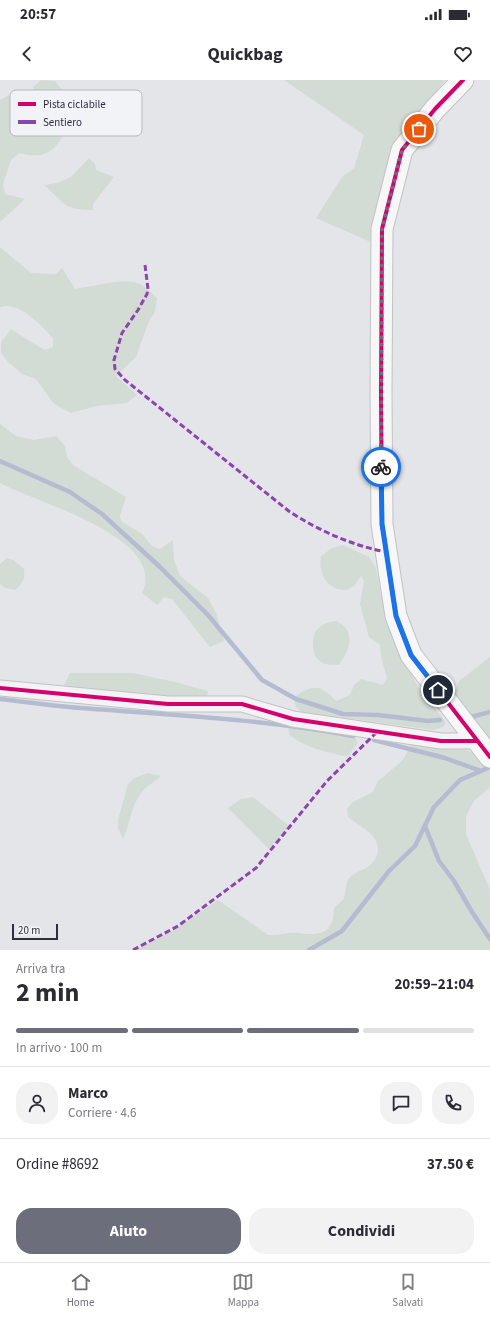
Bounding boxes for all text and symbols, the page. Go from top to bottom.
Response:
text: 20:57 [20,4,56,25]
text: Quickbag [207,42,283,67]
icon: back [16,43,38,65]
icon: heart [452,43,474,65]
legend [10,90,142,136]
text: Pista ciclabile [43,97,106,112]
pin [402,112,436,146]
text: Sentiero [43,115,82,130]
icon: bag [408,118,430,140]
courier [361,447,401,487]
icon: bike [370,456,392,478]
pin [421,673,455,707]
icon: home [427,679,449,701]
scale bar [12,922,58,941]
text: 20 m [18,923,40,938]
text: Arriva tra [16,960,65,978]
text: 2 min [16,974,79,1011]
text: 20:59–21:04 [394,974,474,995]
text: In arrivo · 100 m [16,1039,102,1057]
button: person [16,1082,58,1124]
button: chat [380,1082,422,1124]
button: phone [432,1082,474,1124]
text: Marco [68,1083,108,1104]
text: Corriere · 4.6 [68,1104,137,1122]
text: Ordine #8692 [16,1154,99,1175]
text: 37.50 € [427,1154,474,1175]
button: Aiuto [16,1208,241,1254]
button: Condividi [249,1208,474,1254]
tab: Home [67,1271,94,1310]
tab: Mappa [228,1271,259,1310]
tab: Salvati [392,1271,423,1310]

